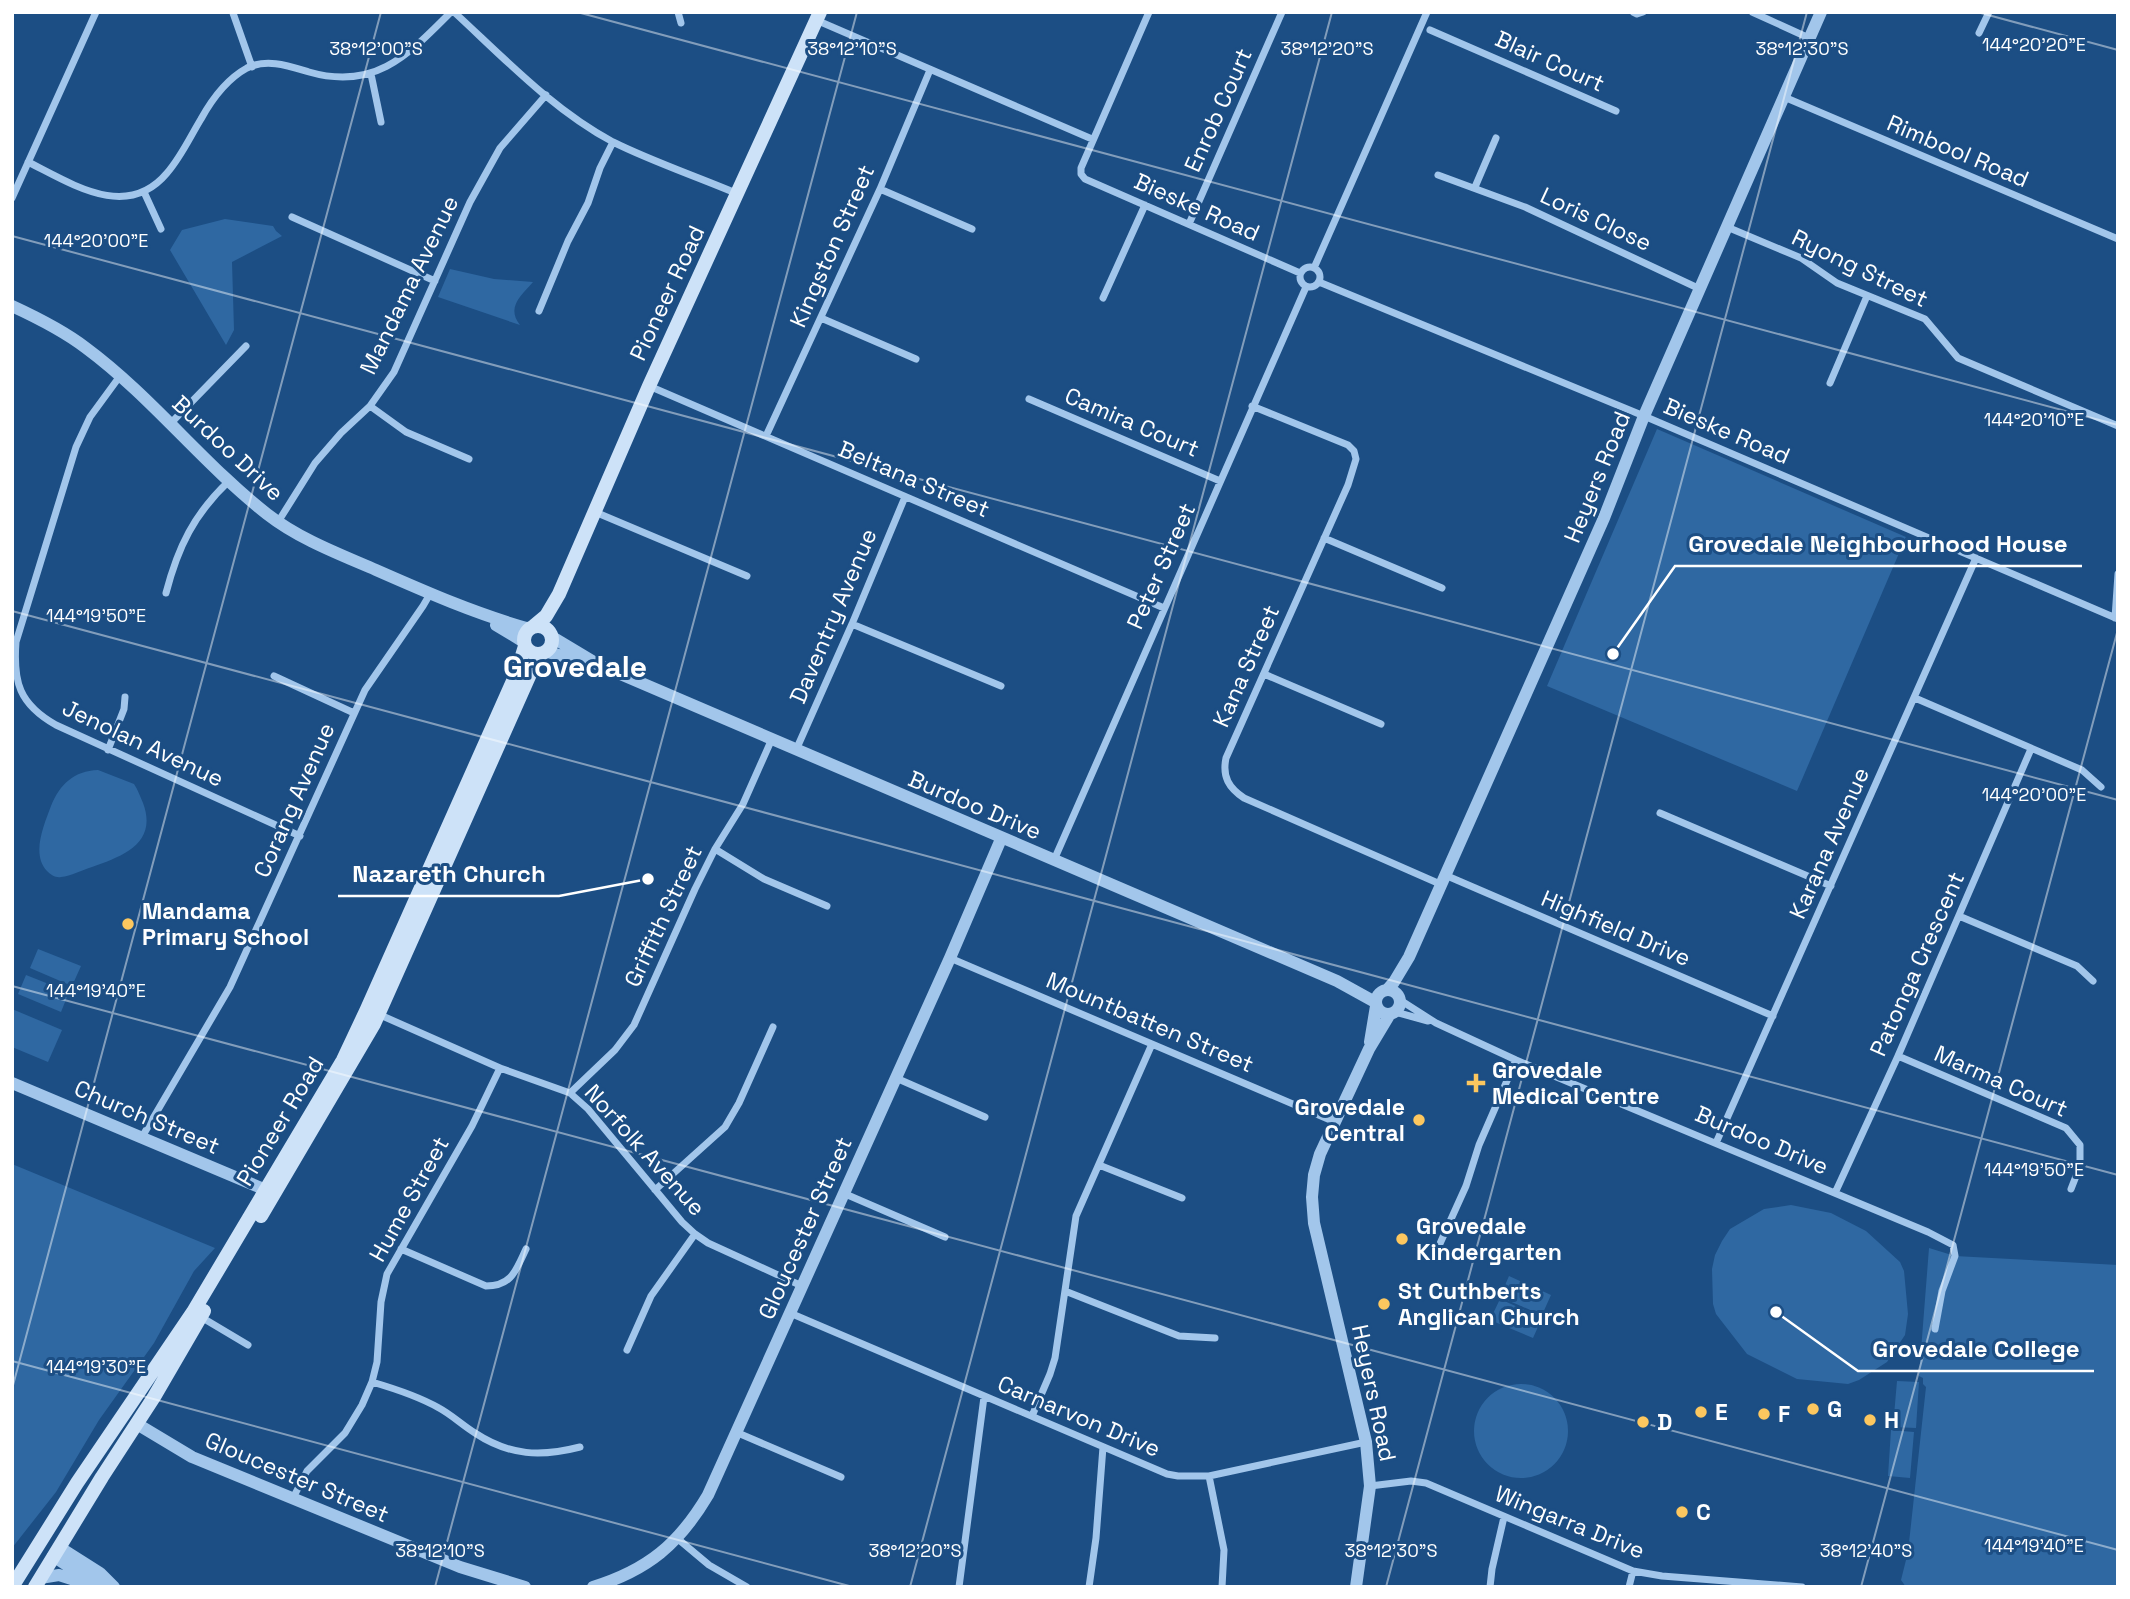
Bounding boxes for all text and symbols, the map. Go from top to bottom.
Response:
street label: Blair Court [1491,24,1609,98]
text: 144°20'20"E [1982,33,2086,56]
text: 38°12'00"S [329,37,423,60]
text: 38°12'10"S [807,37,897,60]
text: 38°12'20"S [1281,37,1373,60]
text: 38°12'30"S [1756,37,1848,60]
street label: Enrob Court [1177,43,1259,177]
street label: Rimbool Road [1883,108,2033,194]
street label: Kingston Street [783,160,881,332]
street label: Bieske Road [1130,166,1264,248]
street label: Loris Close [1536,180,1656,258]
street label: Mandama Avenue [353,191,465,379]
street label: Pioneer Road [623,220,711,366]
street label: Ryong Street [1787,222,1933,314]
text: 144°20'00"E [44,229,148,252]
street label: Camira Court [1060,380,1204,464]
street label: Burdoo Drive [166,389,290,507]
street label: Bieske Road [1659,391,1795,471]
street label: Heyers Road [1557,407,1637,547]
text: 144°20'10"E [1984,408,2084,431]
street label: Beltana Street [834,434,994,524]
street label: Peter Street [1120,498,1202,634]
callout: Grovedale Neighbourhood House [1675,521,2082,566]
street label: Daventry Avenue [783,524,883,708]
text: Grovedale Neighbourhood House [1688,528,2068,559]
street label: Kana Street [1206,600,1286,732]
text: 144°19'50"E [46,604,146,627]
district label: Grovedale [503,647,647,686]
street label: Jenolan Avenue [57,692,229,794]
street label: Corang Avenue [246,718,342,882]
street label: Karana Avenue [1782,762,1876,924]
street label: Burdoo Drive [904,763,1046,847]
text: 144°20'00"E [1982,783,2086,806]
street label: Griffith Street [617,840,709,992]
callout: Nazareth Church [338,851,559,896]
text: Nazareth Church [352,858,546,889]
street label: Patonga Crescent [1863,867,1971,1061]
street label: Highfield Drive [1537,883,1695,973]
place label: Mandama Primary School [142,896,309,952]
marker: Mandama Primary School [120,916,136,932]
street label: Mountbatten Street [1042,965,1258,1079]
text: 144°19'40"E [46,979,146,1002]
street label: Marma Court [1930,1038,2072,1124]
street label: Pioneer Road [230,1051,330,1191]
place label: Grovedale Medical Centre [1492,1055,1659,1111]
street label: Church Street [70,1073,224,1161]
marker: Grovedale Medical Centre [1466,1073,1486,1093]
street label: Norfolk Avenue [578,1078,712,1222]
place label: Grovedale Central [1294,1092,1405,1148]
street label: Burdoo Drive [1691,1098,1833,1182]
marker: Grovedale Central [1411,1112,1427,1128]
street label: Hume Street [362,1131,456,1267]
street label: Gloucester Street [751,1132,859,1324]
text: 144°19'50"E [1984,1158,2084,1181]
place label: Grovedale Kindergarten [1416,1211,1562,1267]
marker: Grovedale Kindergarten [1394,1231,1410,1247]
place label: St Cuthberts Anglican Church [1398,1276,1580,1332]
marker: St Cuthberts Anglican Church [1376,1296,1392,1312]
street label: Heyers Road [1345,1322,1403,1464]
callout: Grovedale College [1858,1326,2094,1371]
text: Grovedale College [1872,1333,2080,1364]
text: 144°19'30"E [46,1355,146,1378]
street label: Carnarvon Drive [993,1368,1165,1464]
place label: G [1827,1394,1842,1424]
place label: E [1715,1397,1728,1427]
place label: F [1778,1399,1790,1429]
marker: G [1805,1401,1821,1417]
marker: E [1693,1404,1709,1420]
place label: H [1884,1405,1899,1435]
marker: F [1756,1406,1772,1422]
place label: D [1657,1407,1672,1437]
marker: H [1862,1412,1878,1428]
marker: D [1635,1414,1651,1430]
street label: Gloucester Street [200,1425,394,1529]
street label: Wingarra Drive [1491,1478,1649,1566]
place label: C [1696,1497,1711,1527]
marker: C [1674,1504,1690,1520]
text: 144°19'40"E [1984,1534,2084,1557]
text: 38°12'10"S [395,1539,485,1562]
text: 38°12'20"S [869,1539,961,1562]
text: 38°12'30"S [1345,1539,1437,1562]
text: 38°12'40"S [1820,1539,1912,1562]

